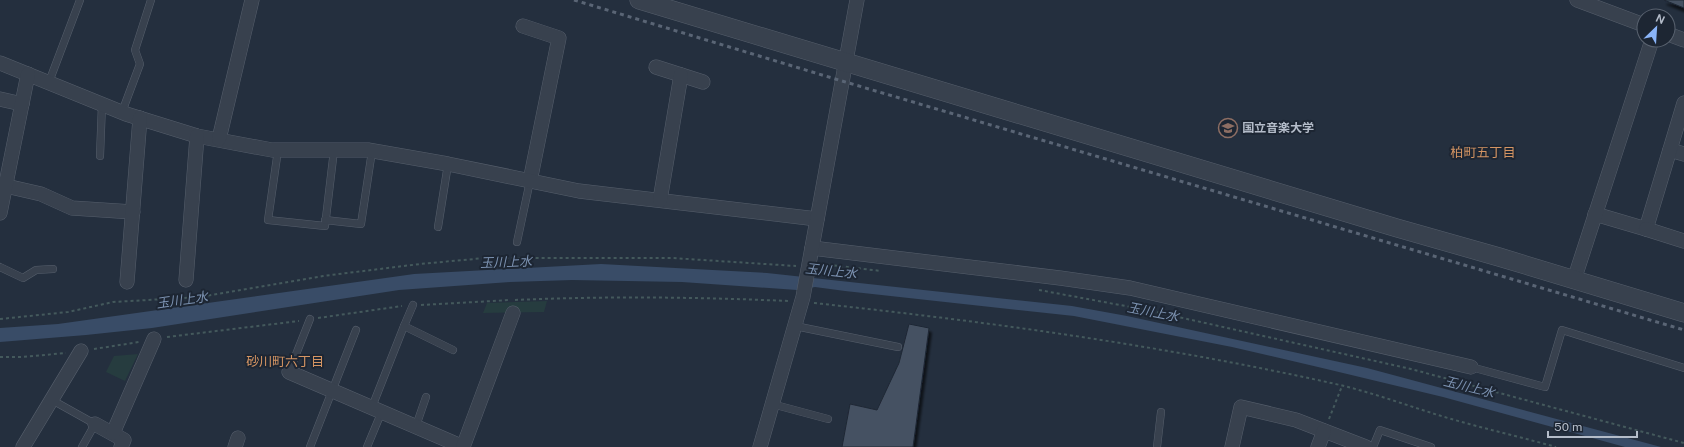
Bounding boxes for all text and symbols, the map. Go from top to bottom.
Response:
north arrow [1636,8,1676,48]
text: N [1654,12,1667,26]
school or university icon: 国立音楽大学 [1217,117,1239,139]
place label: 国立音楽大学 [1242,121,1314,135]
district label: 柏町五丁目 [1450,145,1516,160]
water label: 玉川上水 [480,254,534,270]
water label: 玉川上水 [804,261,860,281]
water label: 玉川上水 [155,289,211,311]
water label: 玉川上水 [1126,300,1182,325]
district label: 砂川町六丁目 [246,354,324,369]
water label: 玉川上水 [1442,373,1498,401]
scale bar [1548,413,1637,439]
text: 50 m [1554,420,1582,434]

